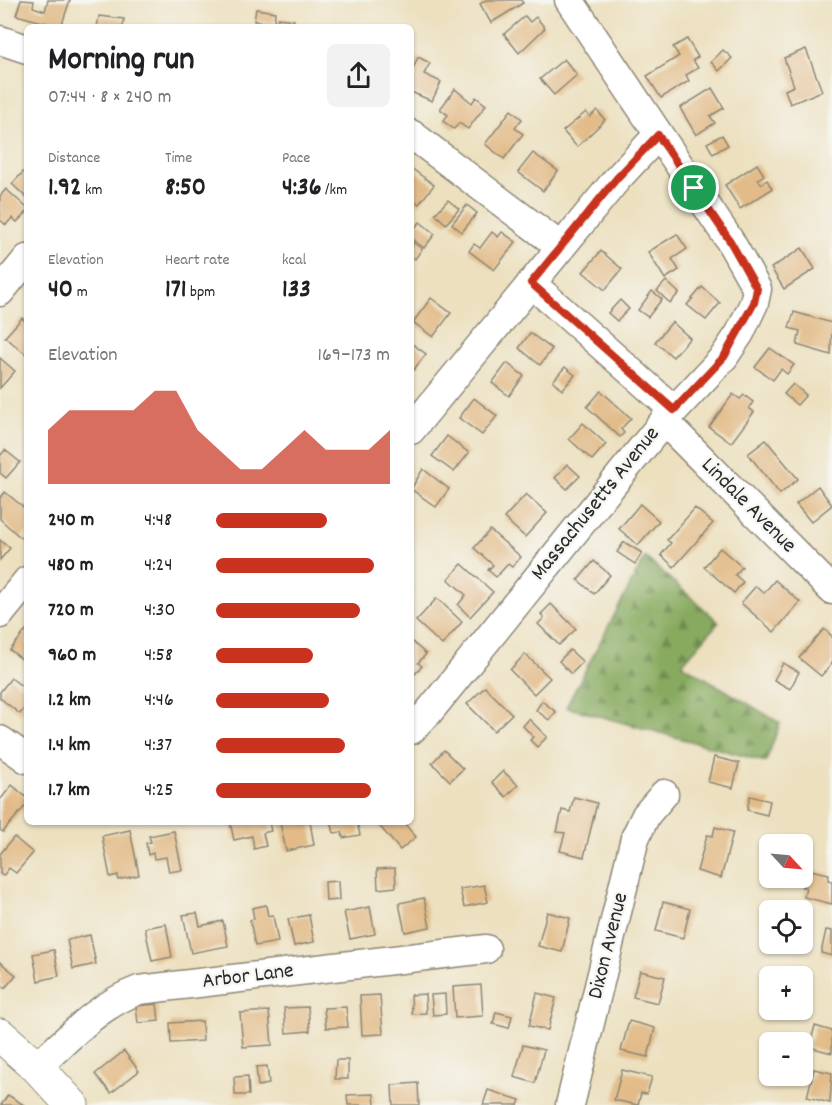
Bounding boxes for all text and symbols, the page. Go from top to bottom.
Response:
text: Morning run [48,38,195,85]
button: share [327,44,390,107]
text: 07:44 · 8 × 240 m [48,84,171,112]
text: Distance [48,147,100,170]
text: Time [165,147,192,170]
text: Pace [282,147,310,170]
pin [668,162,719,213]
text: 1.92 [48,170,81,207]
text: 8:50 [165,170,206,207]
text: 4:36 [282,170,321,207]
icon: arrive [677,171,710,204]
text: km [81,179,103,202]
text: /km [321,179,347,202]
text: Elevation [48,249,104,272]
text: Heart rate [165,249,230,272]
text: kcal [282,249,306,272]
text: 40 [48,272,73,309]
text: 171 [165,272,186,309]
text: 133 [282,272,311,309]
text: m [73,281,88,304]
text: bpm [186,281,215,304]
text: Elevation [48,342,118,370]
text: 169–173 m [318,342,390,370]
street label: Massachusetts Avenue [524,420,668,588]
street label: Lindale Avenue [693,451,803,561]
text: 240 m [48,507,94,535]
text: 4:48 [144,507,172,535]
text: 480 m [48,552,94,580]
text: 4:24 [144,552,173,580]
text: 720 m [48,597,94,625]
text: 4:30 [144,597,175,625]
text: 960 m [48,642,96,670]
text: 4:58 [144,642,173,670]
text: 1.2 km [48,687,91,715]
text: 4:46 [144,687,174,715]
text: 1.4 km [48,732,91,760]
text: 4:37 [144,732,172,760]
text: 1.7 km [48,777,90,805]
text: 4:25 [144,777,174,805]
north arrow [759,834,813,888]
map controls [759,834,813,1086]
street label: Dixon Avenue [581,889,637,1003]
button: locate [759,900,813,954]
street label: Arbor Lane [201,956,295,998]
button: + [759,966,813,1020]
button: − [759,1032,813,1086]

